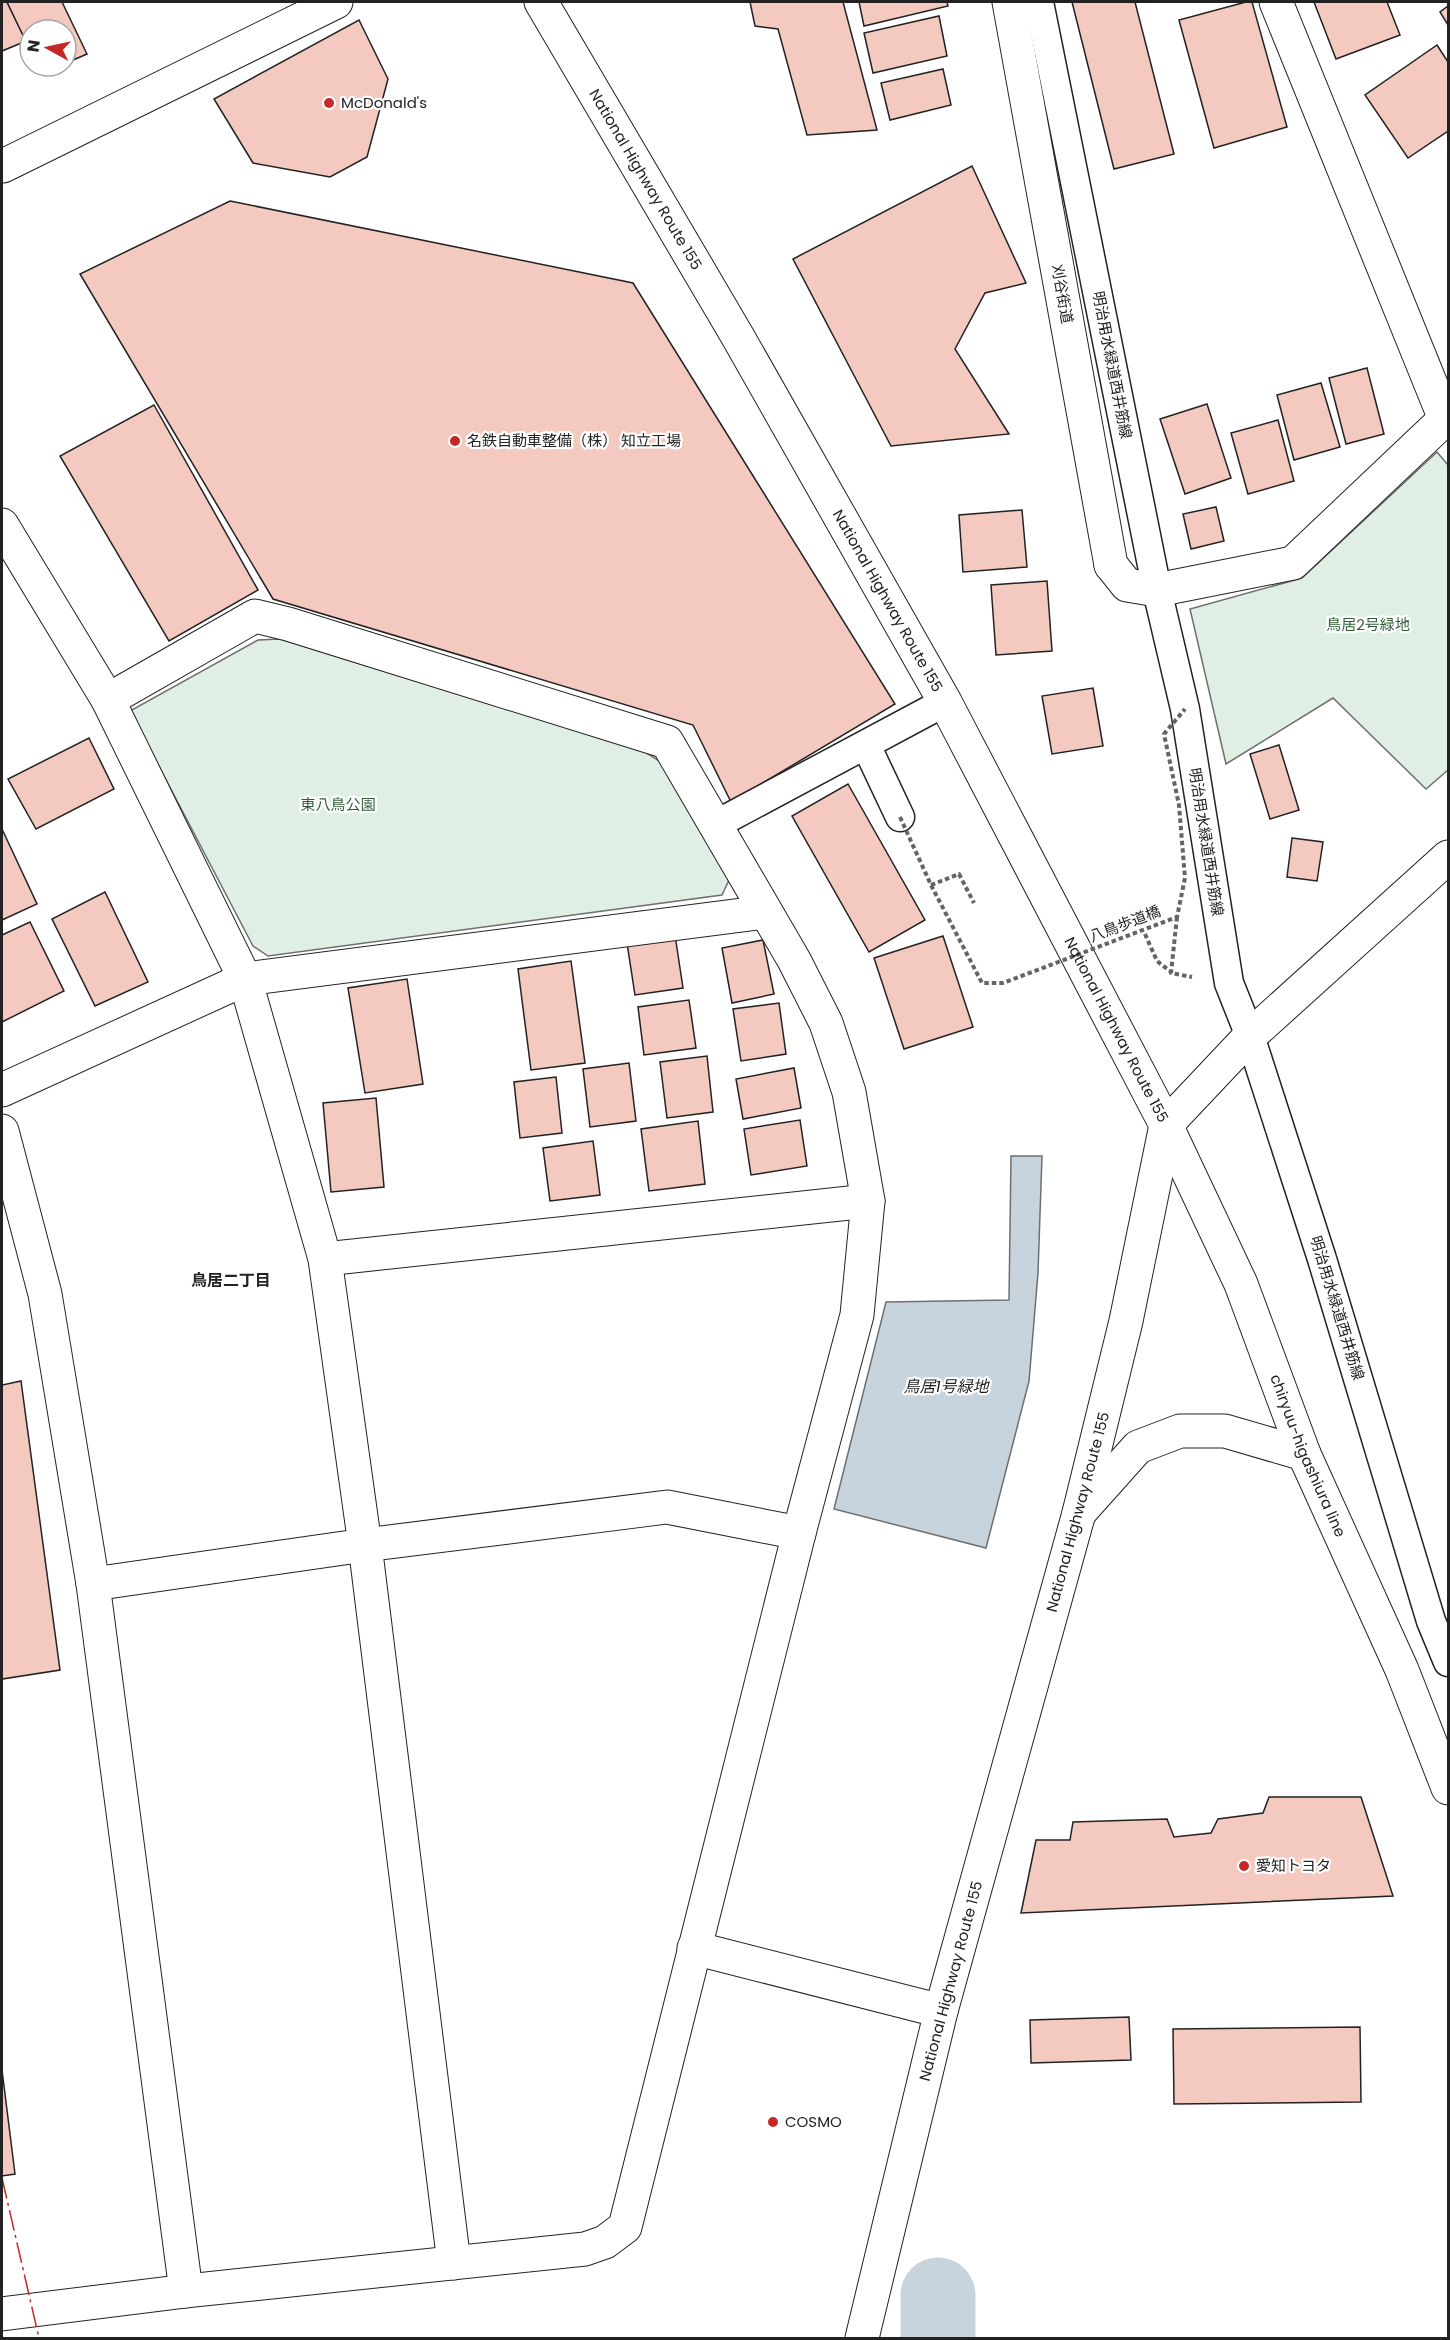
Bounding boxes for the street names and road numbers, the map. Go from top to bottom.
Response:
street label: National Highway Route 155 [584,85,707,274]
street label: 刈谷街道 [1047,263,1078,325]
street label: 明治用水緑道西井筋線 [1088,289,1137,441]
street label: National Highway Route 155 [828,506,948,696]
street label: 明治用水緑道西井筋線 [1184,766,1229,918]
street label: 八鳥歩道橋 [1086,900,1164,947]
street label: National Highway Route 155 [1060,933,1174,1126]
street label: 明治用水緑道西井筋線 [1306,1233,1369,1383]
street label: chiryuu-higashiura line [1265,1371,1351,1540]
street label: National Highway Route 155 [1041,1410,1114,1614]
street label: National Highway Route 155 [914,1879,987,2083]

